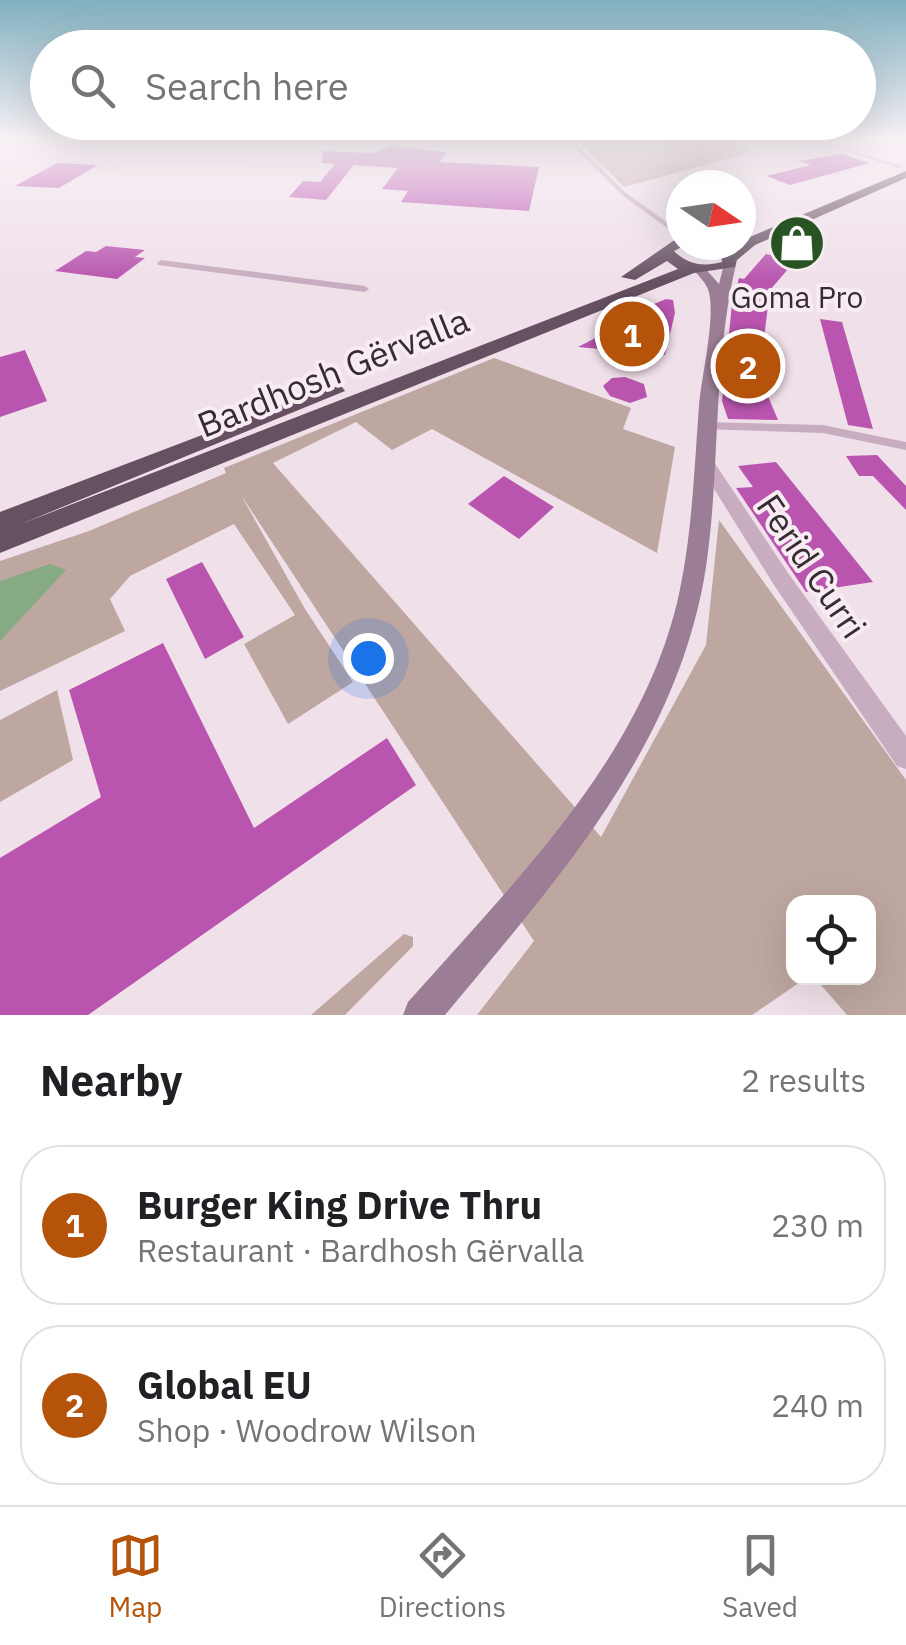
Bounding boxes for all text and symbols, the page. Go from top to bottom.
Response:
search box [30,30,876,140]
icon: search [65,58,120,113]
text: Search here [145,61,349,110]
north arrow [666,170,756,260]
shop icon: Goma Pro [767,213,827,273]
place label: Goma Pro [731,277,863,316]
pin: 1 [600,296,664,372]
street label: Bardhosh Gërvalla [190,297,476,447]
pin: 2 [716,328,780,404]
street label: Ferid Curri [747,485,877,647]
your location [343,633,394,684]
map controls [786,895,876,985]
button: locate [786,895,876,985]
text: Nearby [40,1053,182,1108]
text: 2 results [741,1059,866,1101]
text: Burger King Drive Thru [137,1180,542,1229]
text: 1 [65,1204,84,1246]
text: 230 m [771,1204,864,1246]
text: Restaurant · Bardhosh Gërvalla [137,1229,584,1271]
text: Global EU [137,1360,312,1409]
text: 2 [65,1384,84,1426]
text: 240 m [771,1384,864,1426]
text: Shop · Woodrow Wilson [137,1409,477,1451]
tab: Map [108,1528,163,1625]
tab: Directions [379,1528,506,1625]
tab: Saved [722,1528,798,1625]

